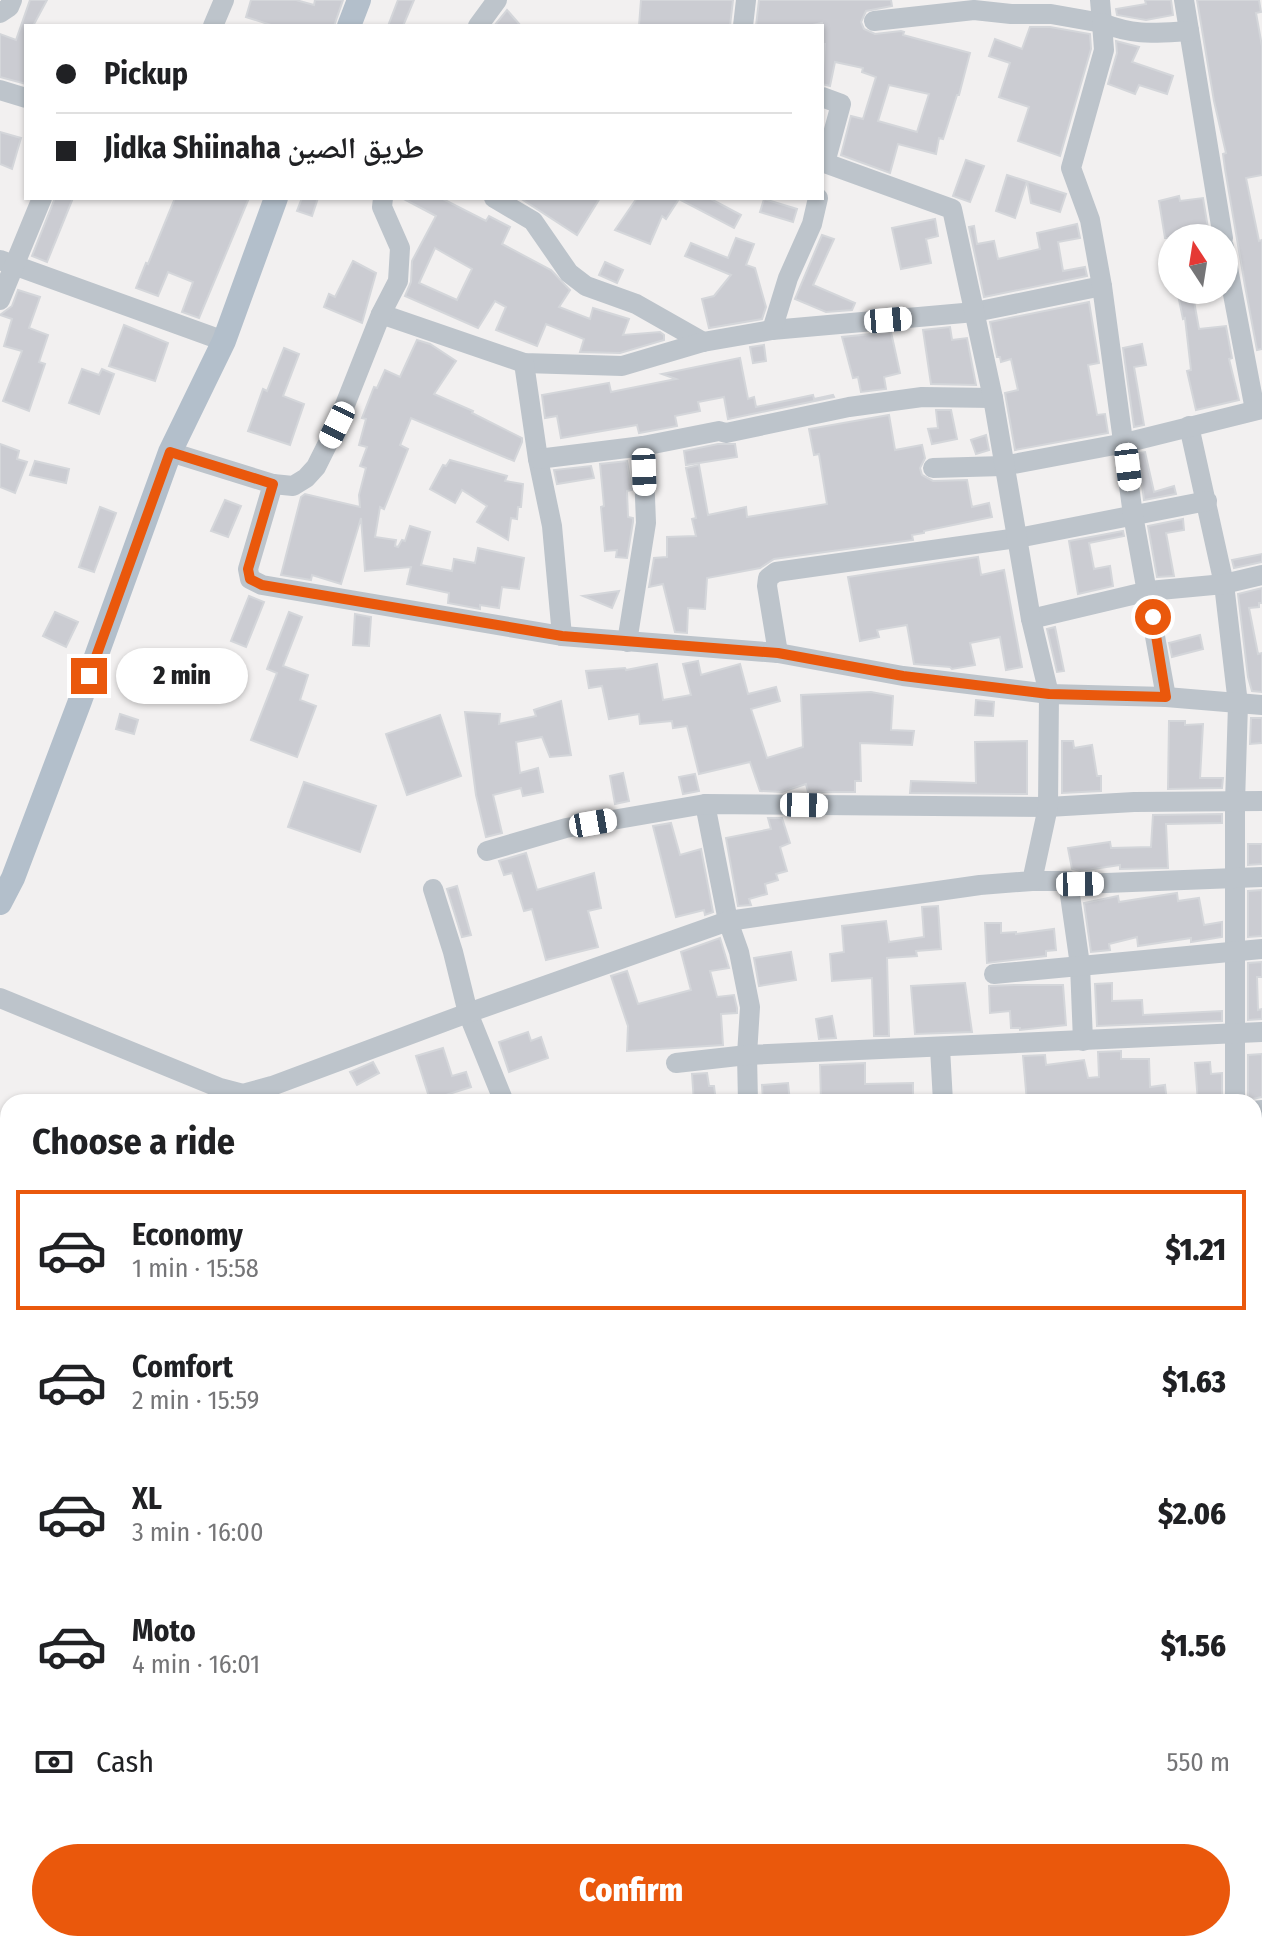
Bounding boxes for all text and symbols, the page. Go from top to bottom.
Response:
text: Pickup [104,56,188,92]
text: Jidka Shiinaha طريق الصين [104,130,424,166]
north arrow [1158,224,1238,304]
map controls [1158,224,1238,304]
car [863,306,913,334]
car [316,398,358,452]
car [1113,442,1143,492]
car [631,448,657,496]
route start [1135,599,1171,635]
callout: 2 min [117,648,249,704]
route end [71,658,107,694]
text: 2 min [153,660,211,691]
car [780,793,828,817]
car [567,807,619,839]
car [1056,872,1104,896]
text: Choose a ride [32,1120,235,1164]
icon: car [36,1214,108,1286]
text: Economy [132,1217,243,1253]
text: $1.21 [1165,1232,1226,1268]
text: 1 min · 15:58 [132,1253,259,1284]
icon: car [36,1346,108,1418]
text: Comfort [132,1349,233,1385]
text: $1.63 [1162,1364,1226,1400]
text: 2 min · 15:59 [132,1385,259,1416]
icon: car [36,1478,108,1550]
text: XL [132,1481,162,1517]
text: $2.06 [1158,1496,1226,1532]
text: 3 min · 16:00 [132,1517,263,1548]
icon: car [36,1610,108,1682]
text: Moto [132,1613,196,1649]
text: $1.56 [1161,1628,1226,1664]
text: 4 min · 16:01 [132,1649,260,1680]
icon: cash [32,1740,76,1784]
text: Cash [96,1744,154,1780]
text: 550 m [1167,1747,1230,1778]
button: Confirm [32,1844,1230,1936]

